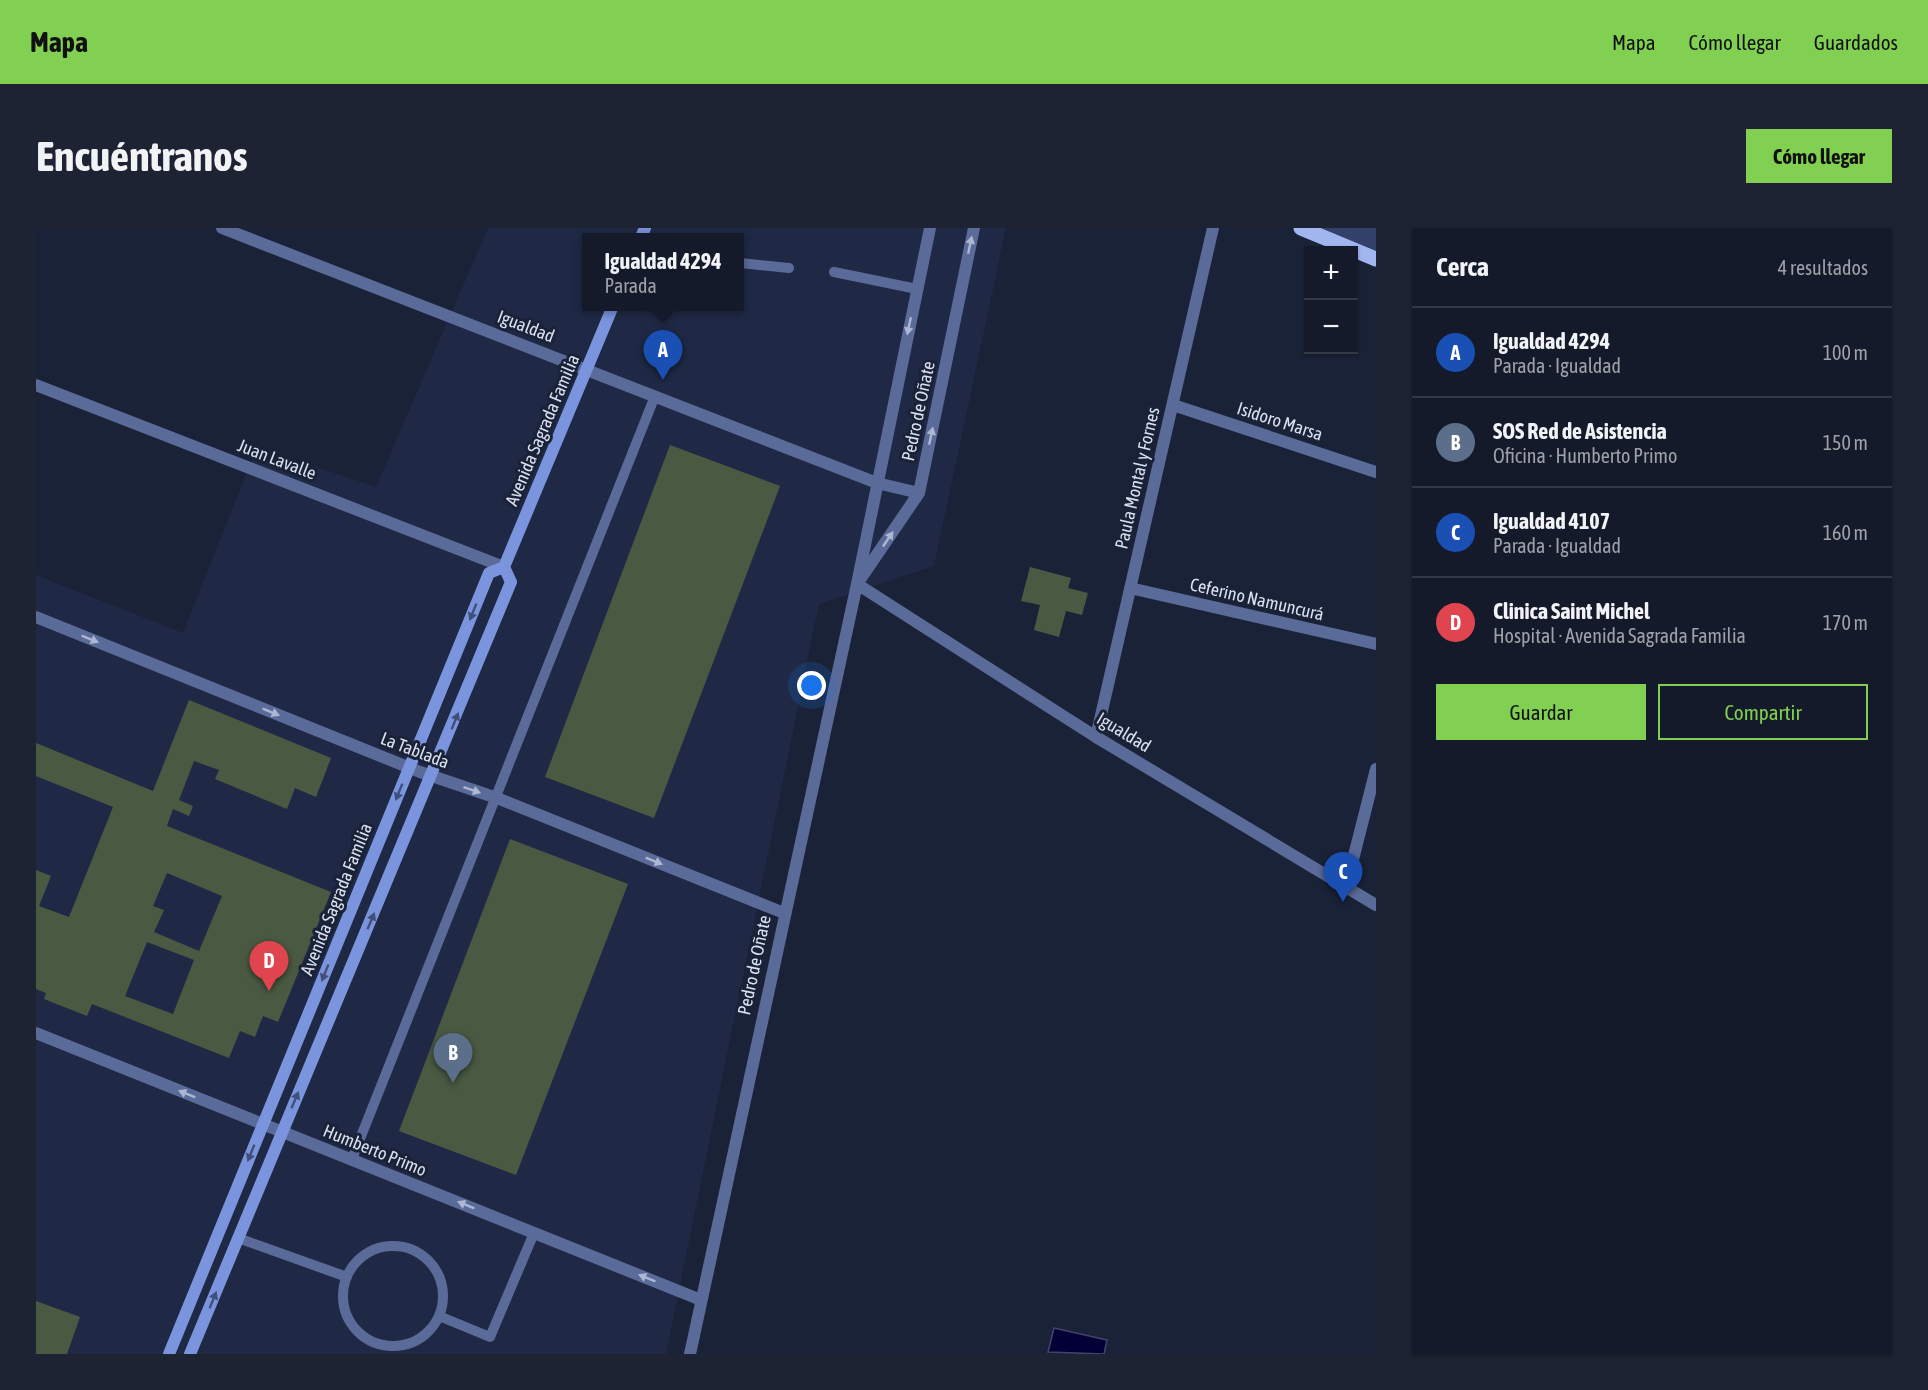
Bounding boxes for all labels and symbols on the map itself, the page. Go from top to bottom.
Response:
one-way arrow [966,236,976,254]
street label: Igualdad [494,306,558,346]
one-way arrow [904,317,913,336]
pin: A [644,330,682,380]
street label: Avenida Sagrada Familia [501,351,583,509]
street label: Pedro de Oñate [897,359,939,463]
street label: Isidoro Marsa [1235,397,1325,445]
street label: Paula Montal y Fornes [1110,405,1164,551]
one-way arrow [927,426,936,445]
street label: Juan Lavalle [235,434,319,484]
one-way arrow [882,531,894,547]
street label: Ceferino Namuncurá [1188,573,1326,625]
one-way arrow [468,603,477,621]
one-way arrow [81,635,99,644]
your location [797,671,826,700]
one-way arrow [262,708,280,717]
street label: Igualdad [1093,708,1155,756]
one-way arrow [450,712,460,730]
street label: La Tablada [378,727,452,773]
one-way arrow [394,784,404,802]
one-way arrow [463,786,481,795]
street label: Avenida Sagrada Familia [296,820,376,978]
pin: C [1324,852,1362,902]
one-way arrow [645,856,663,866]
one-way arrow [366,911,376,929]
street label: Pedro de Oñate [733,913,775,1017]
pin: D [250,942,288,991]
one-way arrow [320,964,330,982]
pin: B [434,1034,472,1083]
one-way arrow [178,1089,196,1098]
one-way arrow [290,1091,300,1109]
street label: Humberto Primo [320,1120,430,1180]
one-way arrow [246,1144,255,1162]
one-way arrow [457,1200,475,1209]
one-way arrow [637,1273,655,1283]
one-way arrow [209,1291,218,1309]

